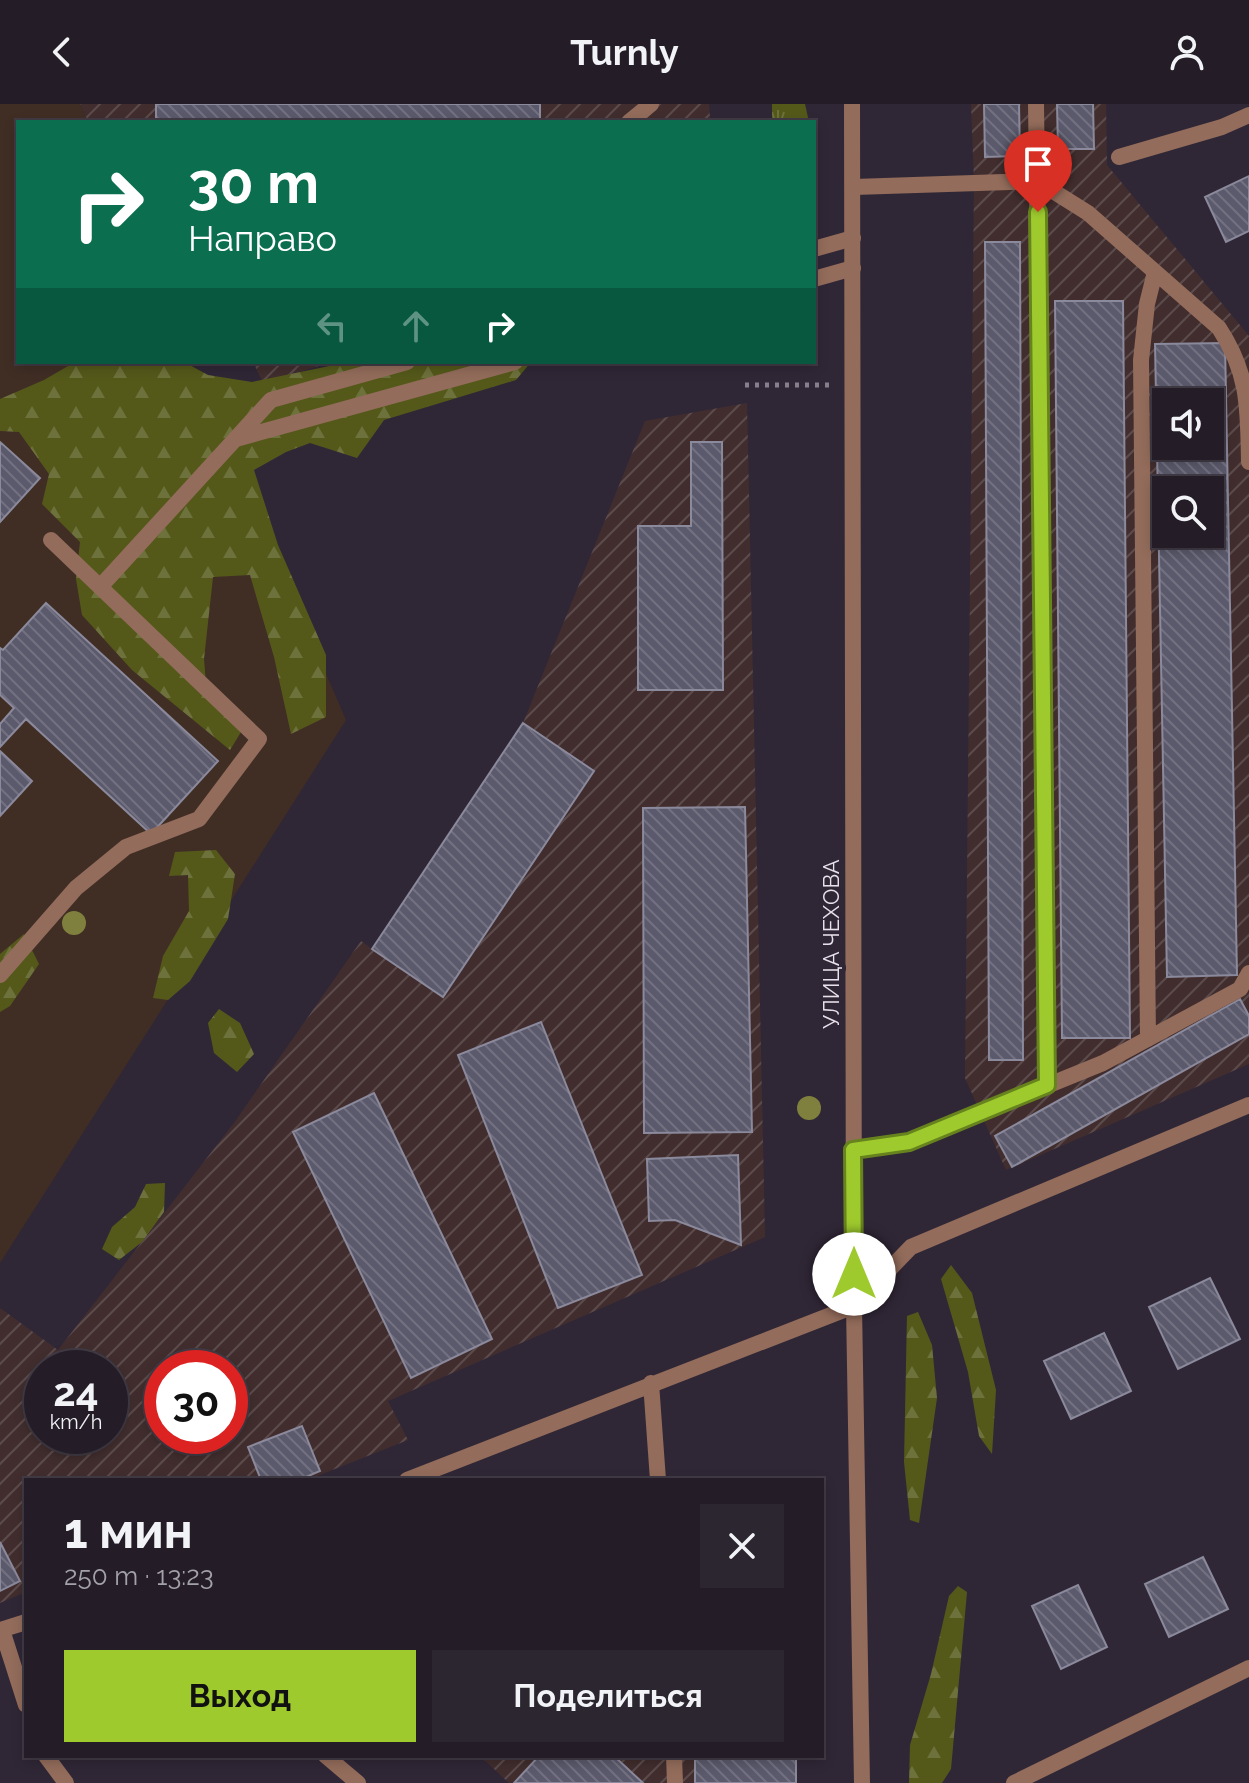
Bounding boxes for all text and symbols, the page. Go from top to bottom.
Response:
icon: back [40,30,84,74]
icon: person [1165,30,1209,74]
text: Turnly [570,31,679,73]
pin [1004,130,1072,212]
icon: arrive [1016,142,1060,186]
text: 30 m [188,150,319,216]
icon: right [56,152,160,256]
text: Направо [188,217,337,259]
icon: left [310,304,354,348]
icon: ahead [394,304,438,348]
icon: right [478,304,522,348]
map controls [1152,388,1224,548]
button: sound [1152,388,1224,460]
button: search [1152,476,1224,548]
street label: УЛИЦА ЧЕХОВА [818,859,844,1029]
position arrow [812,1232,896,1316]
speed limit sign: 30 [144,1350,248,1454]
text: 24 [53,1368,99,1415]
text: km/h [50,1410,102,1434]
text: 1 мин [64,1503,193,1559]
button: close [700,1504,784,1588]
text: 250 m · 13:23 [64,1561,214,1591]
button: Выход [64,1650,416,1742]
button: Поделиться [432,1650,784,1742]

